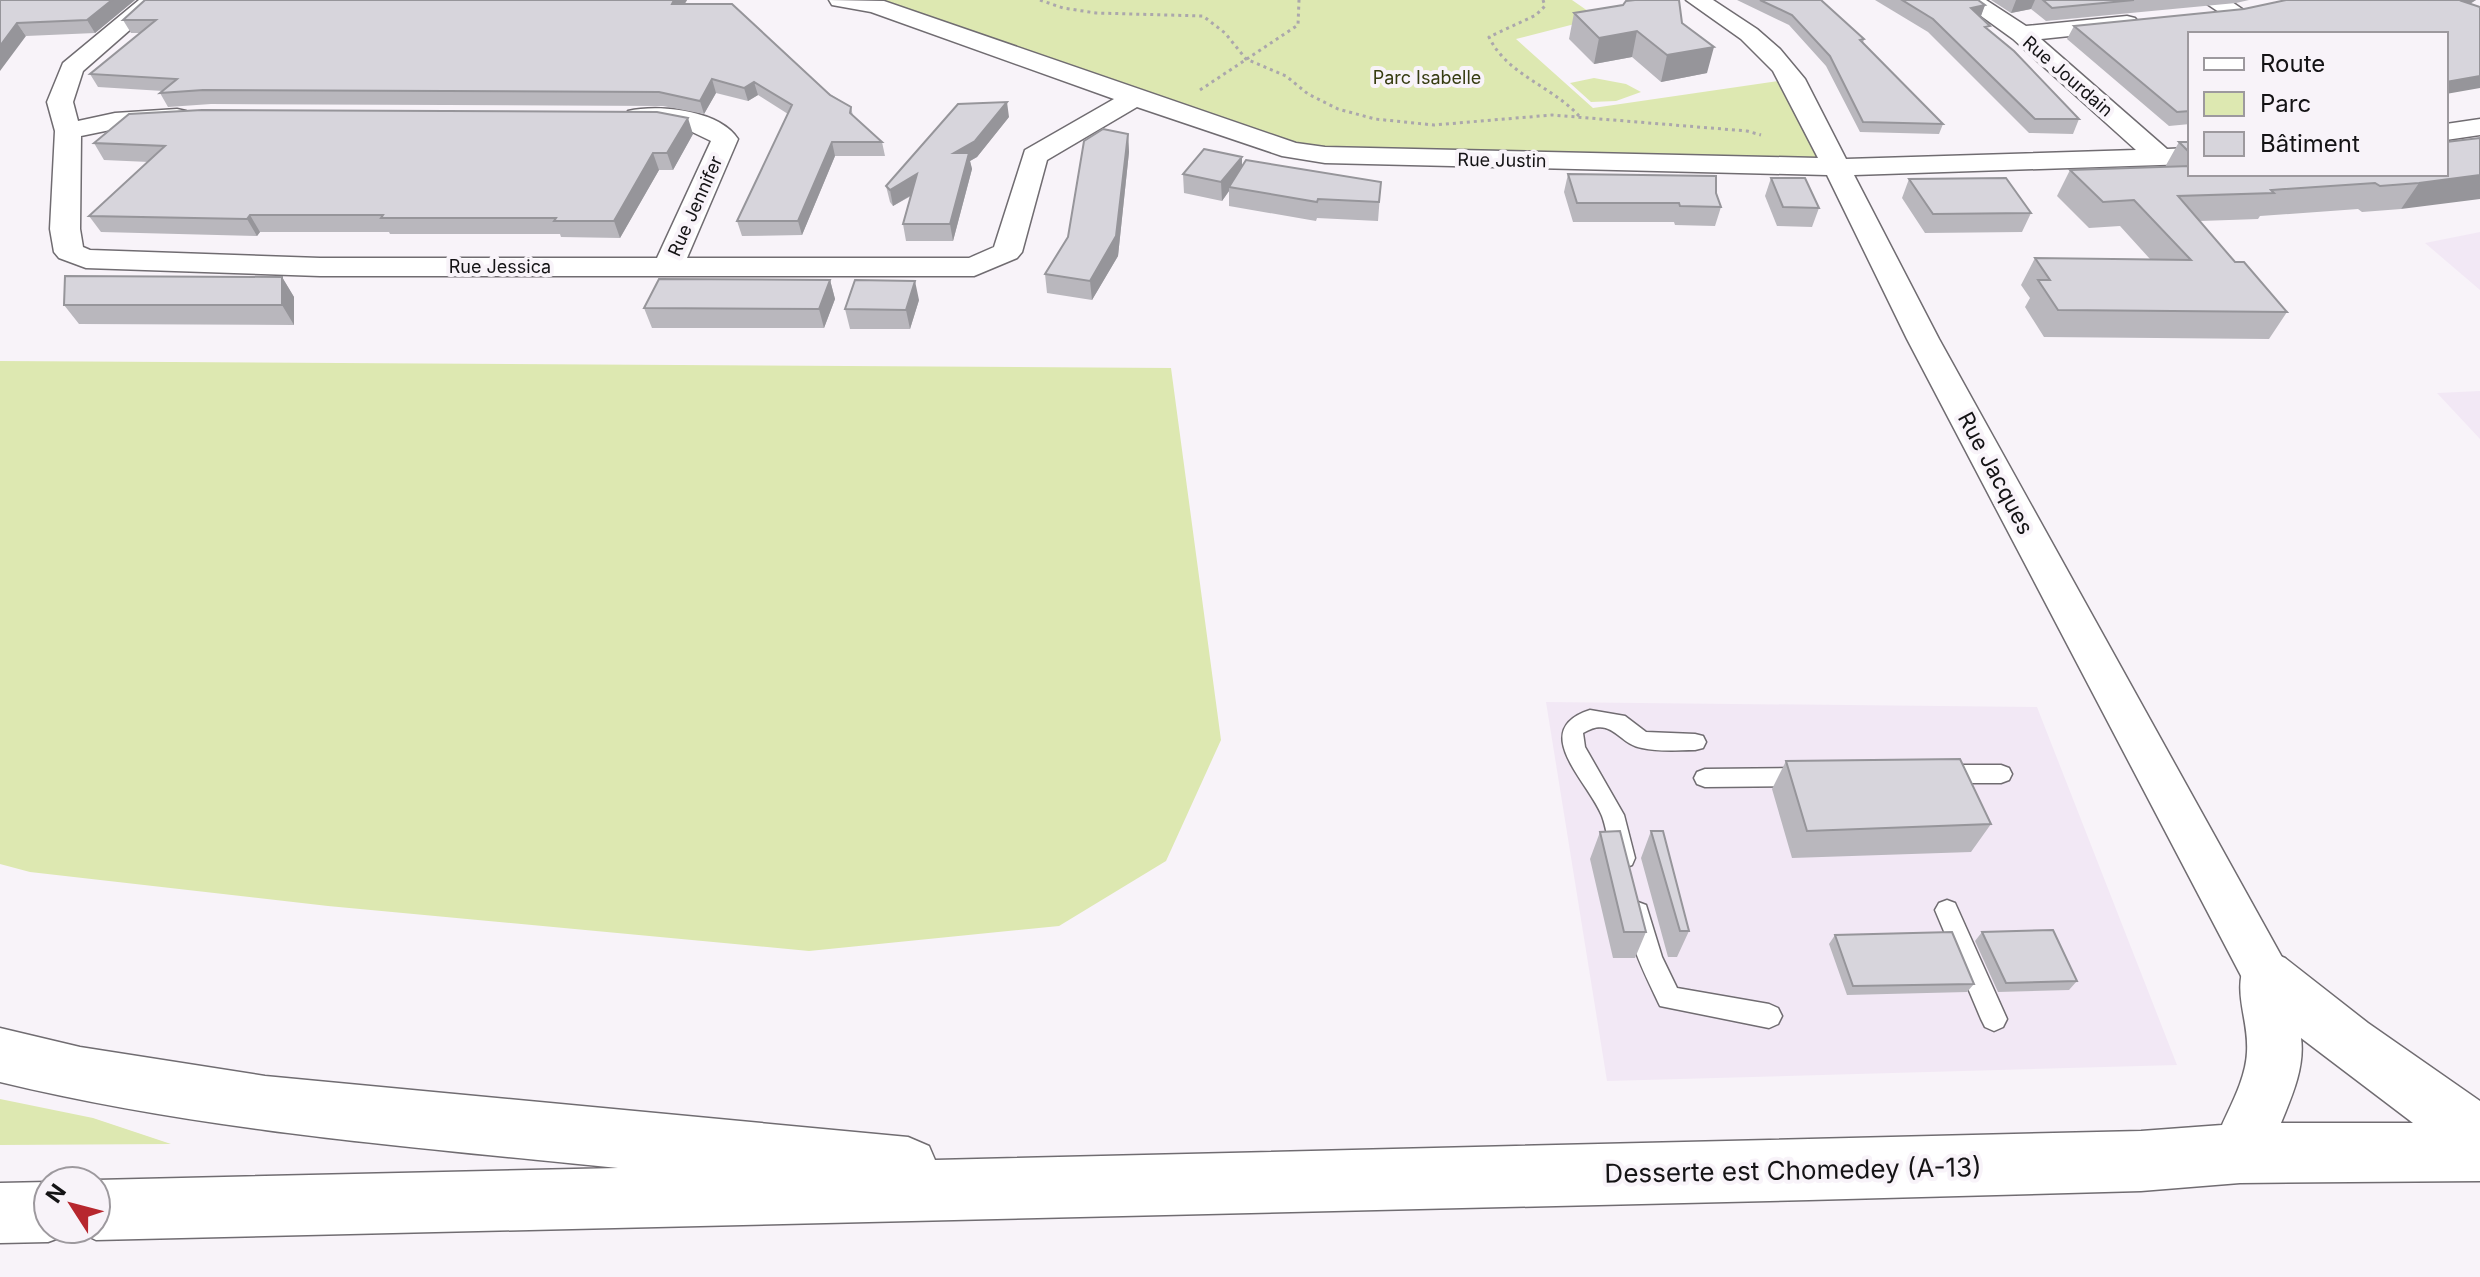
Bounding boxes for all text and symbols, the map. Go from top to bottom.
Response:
street label: Rue Jourdain [2019,31,2117,121]
legend [2188,32,2448,176]
text: Route [2260,49,2325,78]
park label: Parc Isabelle [1373,67,1481,88]
text: Parc [2260,89,2311,118]
text: Bâtiment [2260,129,2360,158]
street label: Rue Justin [1457,149,1547,171]
street label: Rue Jennifer [664,152,727,259]
street label: Rue Jessica [449,256,551,277]
street label: Rue Jacques [1953,407,2039,539]
street label: Desserte est Chomedey (A-13) [1604,1151,1982,1189]
north arrow [32,1165,112,1245]
text: N [40,1179,71,1208]

